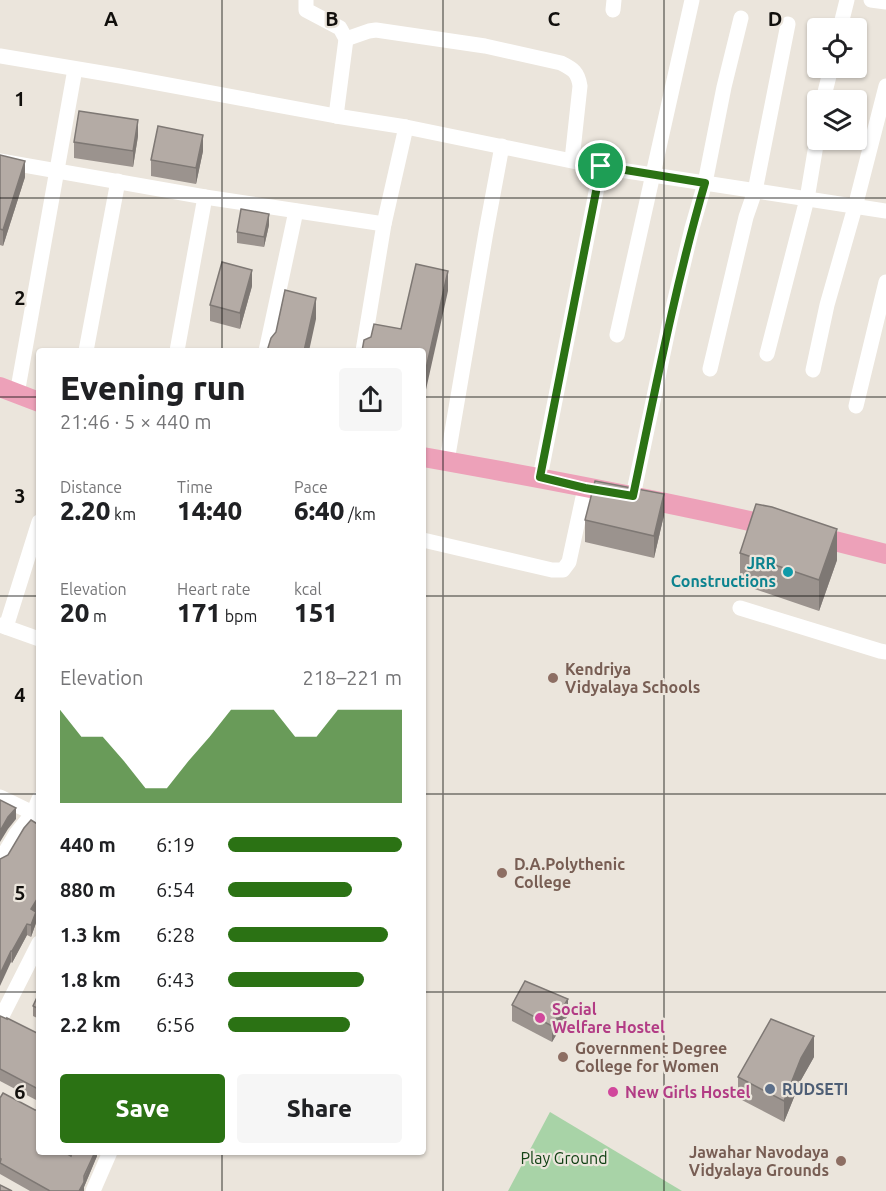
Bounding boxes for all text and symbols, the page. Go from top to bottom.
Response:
text: A [104,7,118,30]
text: B [325,7,339,30]
text: C [548,7,561,30]
text: D [768,7,782,30]
map controls [807,18,867,150]
button: locate [807,18,867,78]
text: 1 [14,87,26,110]
button: layers [807,90,867,150]
pin [575,140,626,191]
icon: arrive [584,149,617,182]
text: 2 [14,286,26,309]
button: share [339,368,402,431]
text: Evening run [60,369,246,406]
text: 21:46 · 5 × 440 m [60,410,212,433]
text: Distance [60,478,122,496]
text: Time [177,478,213,496]
text: Pace [294,478,328,496]
text: 3 [14,484,26,507]
text: 2.20 [60,496,110,525]
text: 14:40 [177,496,242,525]
text: 6:40 [294,496,344,525]
text: km [110,505,136,523]
text: /km [344,505,376,523]
place label: JRR Constructions [671,554,777,590]
marker: JRR Constructions [781,565,795,579]
text: Elevation [60,580,127,598]
text: Heart rate [177,580,251,598]
text: kcal [294,580,322,598]
text: 20 [60,598,89,627]
text: 171 [177,598,221,627]
text: 151 [294,598,338,627]
text: m [89,607,107,625]
text: bpm [221,607,257,625]
place label: Kendriya Vidyalaya Schools [565,660,700,696]
text: Elevation [60,666,143,689]
text: 218–221 m [303,666,402,689]
marker: Kendriya Vidyalaya Schools [546,671,560,685]
text: 4 [14,683,26,706]
text: 440 m [60,833,116,856]
text: 6:19 [156,833,195,856]
place label: D.A.Polythenic College [514,855,625,891]
marker: D.A.Polythenic College [495,866,509,880]
text: 880 m [60,878,116,901]
text: 6:54 [156,878,195,901]
text: 5 [14,881,26,904]
text: 1.3 km [60,923,121,946]
text: 6:28 [156,923,195,946]
text: 1.8 km [60,968,121,991]
text: 6:43 [156,968,195,991]
place label: Social Welfare Hostel [552,1000,665,1036]
marker: Social Welfare Hostel [533,1011,547,1025]
text: 2.2 km [60,1013,121,1036]
text: 6:56 [156,1013,195,1036]
place label: Government Degree College for Women [575,1039,727,1075]
marker: Government Degree College for Women [556,1050,570,1064]
button: Save [60,1074,225,1143]
button: Share [237,1074,402,1143]
text: 6 [14,1080,26,1103]
place label: RUDSETI [782,1080,848,1098]
marker: RUDSETI [763,1082,777,1096]
place label: New Girls Hostel [625,1083,750,1101]
marker: New Girls Hostel [606,1085,620,1099]
place label: Jawahar Navodaya Vidyalaya Grounds [689,1143,829,1179]
park label: Play Ground [520,1149,608,1167]
marker: Jawahar Navodaya Vidyalaya Grounds [834,1154,848,1168]

